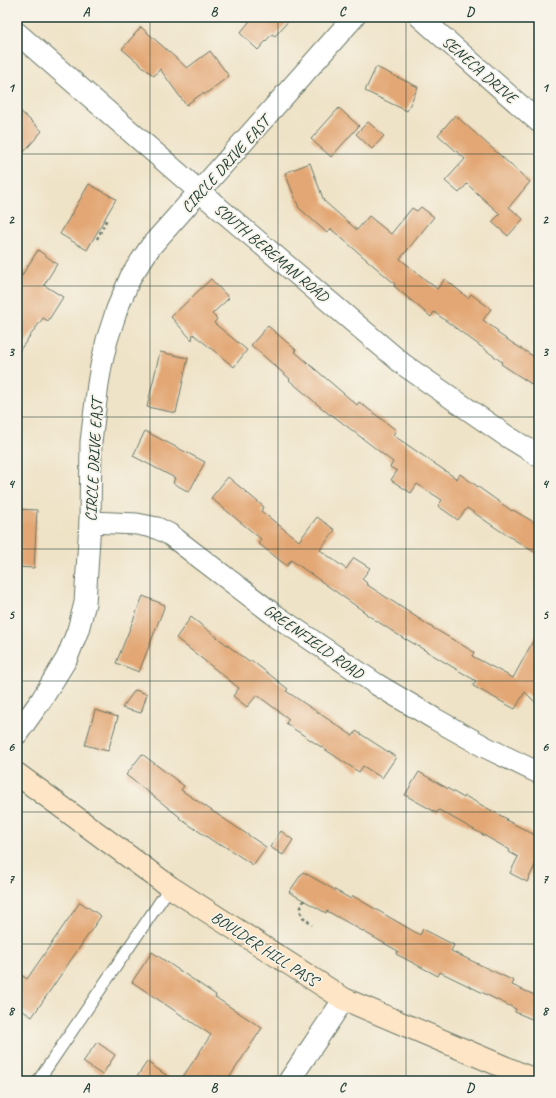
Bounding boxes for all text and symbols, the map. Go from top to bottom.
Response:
text: A [83,4,91,20]
text: B [211,4,219,20]
text: C [339,4,347,20]
text: D [466,4,475,20]
street label: SENECA DRIVE [438,32,523,109]
text: 1 [8,80,16,96]
text: 1 [542,80,550,96]
street label: CIRCLE DRIVE EAST [177,109,277,217]
street label: SOUTH BEREMAN ROAD [210,199,334,308]
text: 2 [8,212,15,228]
text: 2 [542,212,549,228]
text: 3 [8,344,15,360]
text: 3 [542,344,549,360]
street label: CIRCLE DRIVE EAST [81,393,107,522]
text: 4 [8,476,16,492]
text: 4 [542,476,550,492]
street label: GREENFIELD ROAD [260,600,368,685]
text: 5 [8,607,15,623]
text: 5 [542,607,549,623]
text: 6 [8,739,15,755]
text: 6 [542,739,549,755]
text: 7 [8,871,15,887]
text: 7 [542,871,549,887]
street label: BOULDER HILL PASS [207,907,324,992]
text: 8 [8,1003,16,1019]
text: 8 [542,1003,550,1019]
text: A [83,1080,91,1096]
text: B [211,1080,219,1096]
text: C [339,1080,347,1096]
text: D [466,1080,475,1096]

